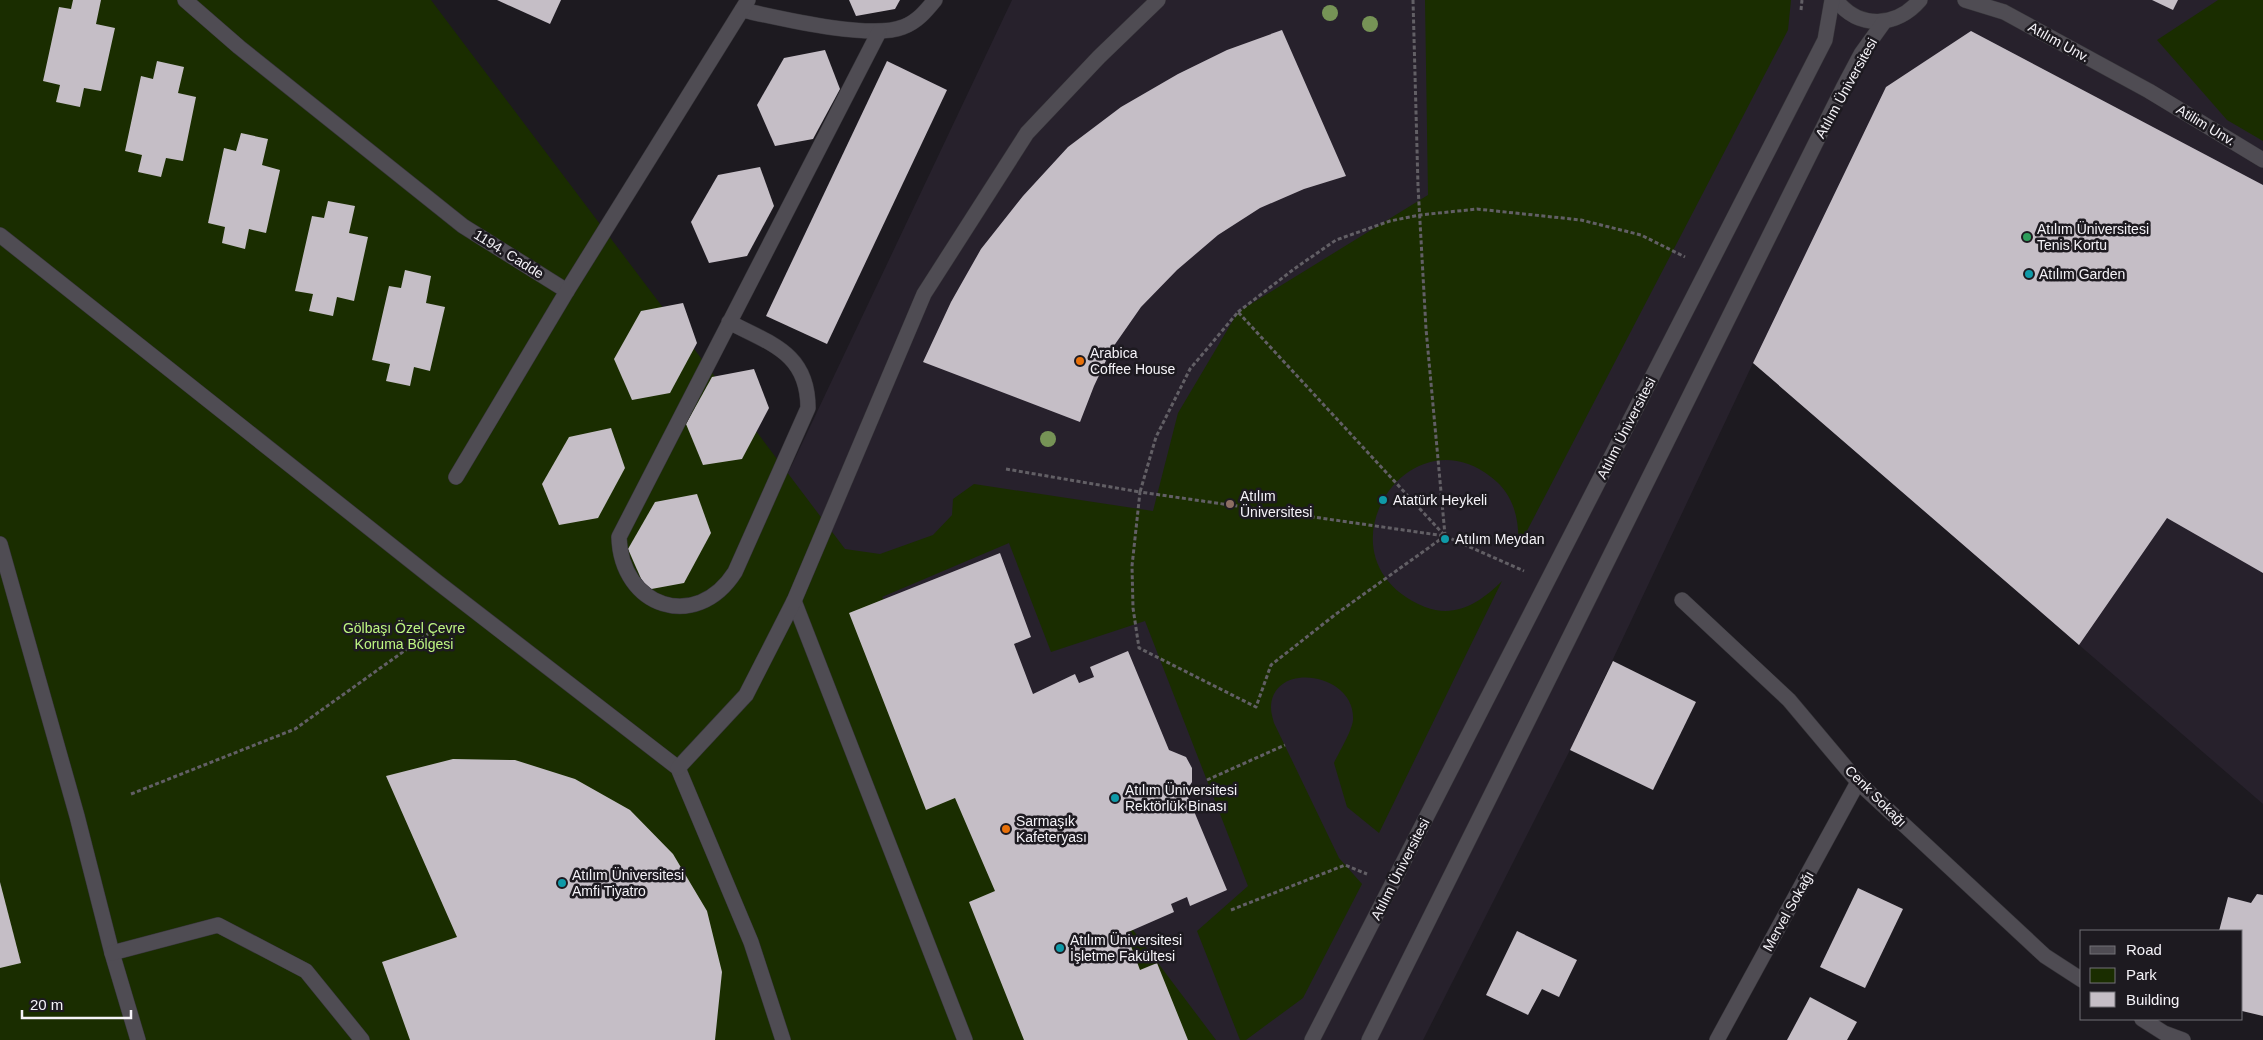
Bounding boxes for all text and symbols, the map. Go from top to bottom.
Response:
street label: Atılım Unv. [2026,19,2092,65]
street label: Atılım Üniversitesi [1811,35,1880,141]
street label: Atilim Unv. [2174,101,2238,149]
place label: Atılım Üniversitesi Tenis Kortu [2037,220,2149,253]
street label: 1194. Cadde [471,226,547,282]
marker: Atılım Üniversitesi Tenis Kortu [2021,231,2033,243]
place label: Atılım Garden [2039,266,2125,282]
marker: Atılım Garden [2023,268,2035,280]
place label: Arabica Coffee House [1090,345,1176,377]
marker: Arabica Coffee House [1074,355,1086,367]
street label: Atılım Üniversitesi [1593,374,1659,482]
place label: Atılım Üniversitesi [1240,488,1312,520]
place label: Atatürk Heykeli [1393,492,1487,508]
marker: Atatürk Heykeli [1377,494,1389,506]
marker: Atılım Üniversitesi [1224,498,1236,510]
place label: Atılım Meydan [1455,531,1544,547]
marker: Atılım Meydan [1439,533,1451,545]
park label: Gölbaşı Özel Çevre Koruma Bölgesi [343,619,465,652]
street label: Cenk Sokağı [1842,762,1910,830]
place label: Atılım Üniversitesi Rektörlük Binası [1125,781,1237,814]
marker: Atılım Üniversitesi Rektörlük Binası [1109,792,1121,804]
place label: Sarmaşık Kafeteryası [1016,813,1087,845]
street label: Atılım Üniversitesi [1367,815,1433,923]
marker: Sarmaşık Kafeteryası [1000,823,1012,835]
place label: Atılım Üniversitesi Amfi Tiyatro [572,866,684,899]
street label: Mervel Sokağı [1759,868,1817,954]
marker: Atılım Üniversitesi Amfi Tiyatro [556,877,568,889]
legend [2080,930,2243,1020]
place label: Atılım Üniversitesi İşletme Fakültesi [1070,931,1182,964]
text: Road [2126,941,2162,958]
marker: Atılım Üniversitesi İşletme Fakültesi [1054,942,1066,954]
text: Park [2126,966,2157,983]
scale bar [22,988,131,1020]
text: Building [2126,991,2179,1008]
text: 20 m [30,996,63,1013]

